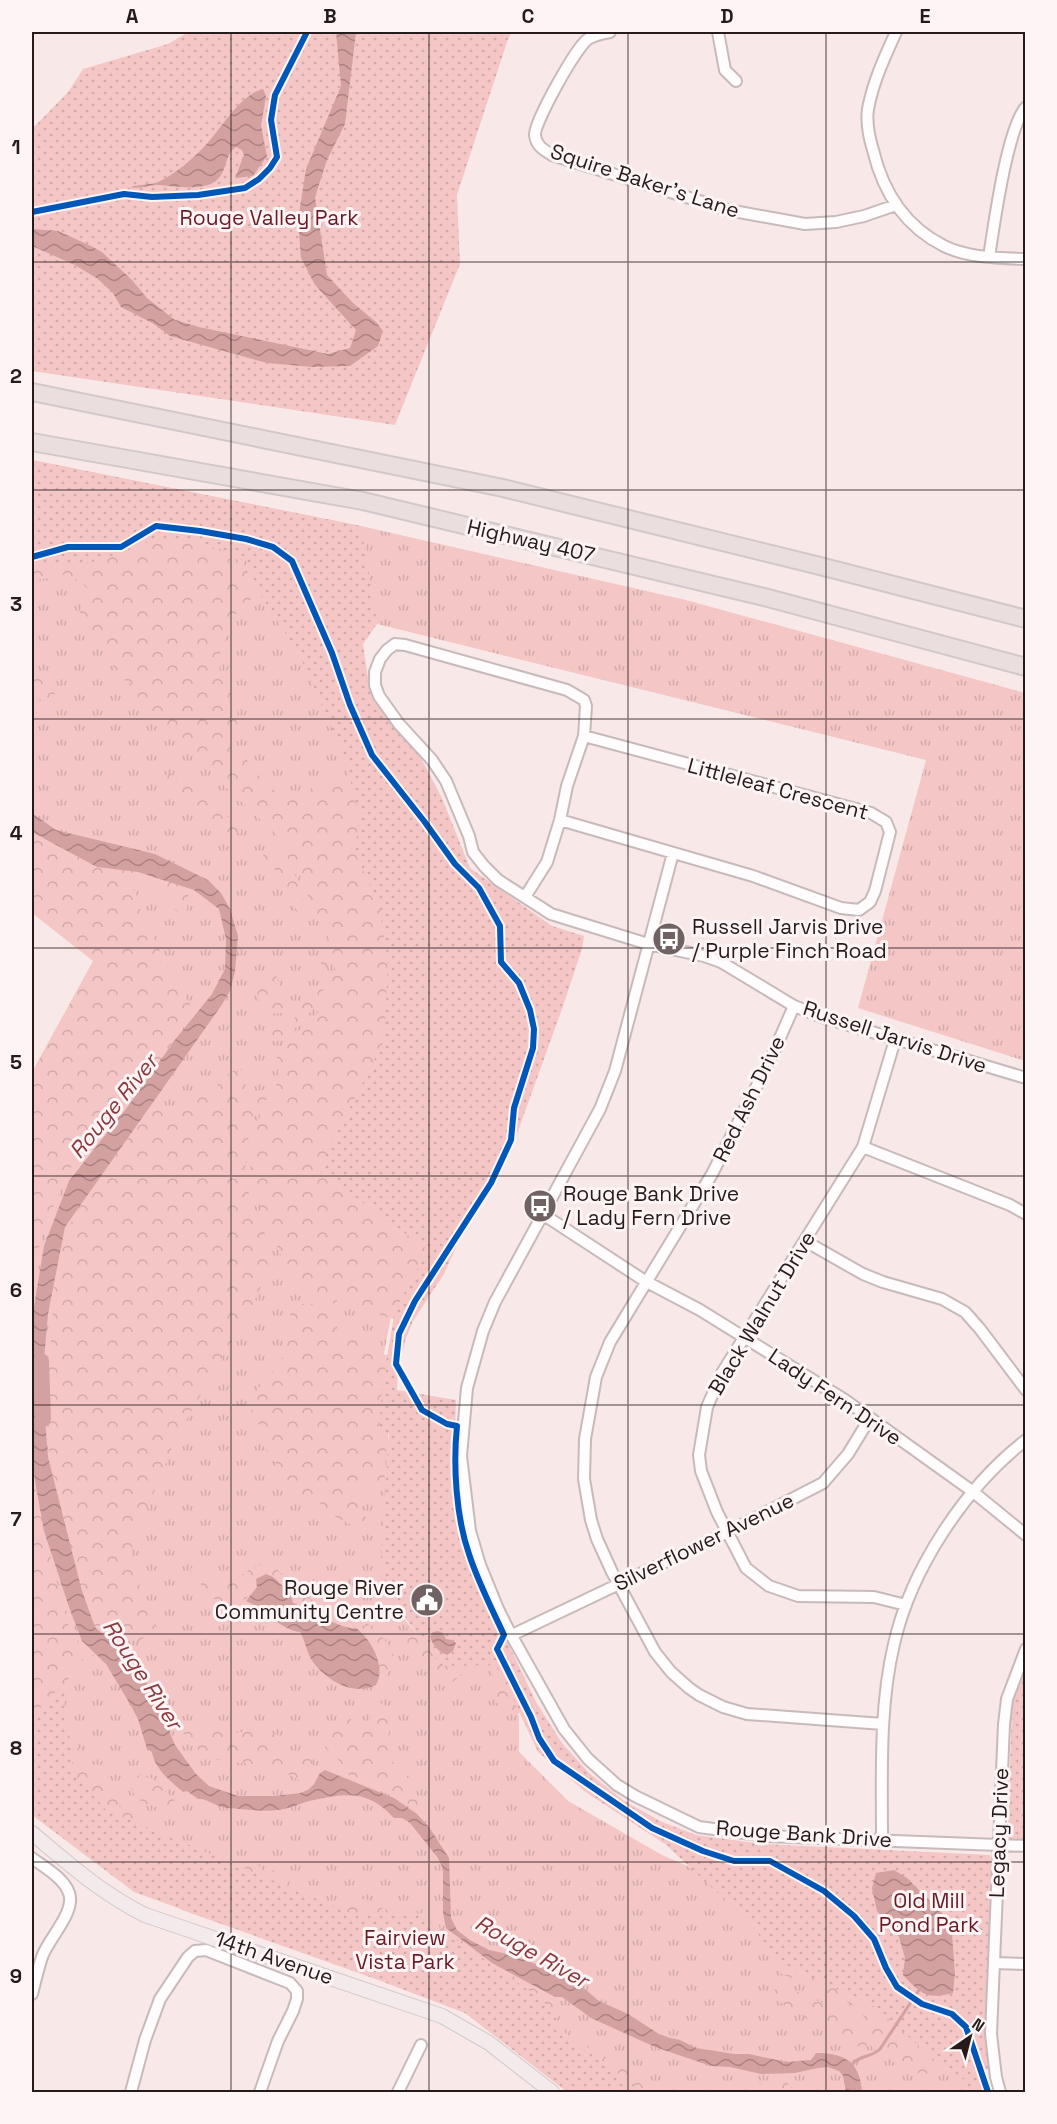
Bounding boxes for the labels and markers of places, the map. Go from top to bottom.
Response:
place label: Russell Jarvis Drive / Purple Finch Road [692,913,887,964]
bus stop icon: Russell Jarvis Drive / Purple Finch Road [651,921,687,957]
place label: Rouge Bank Drive / Lady Fern Drive [563,1180,739,1231]
bus stop icon: Rouge Bank Drive / Lady Fern Drive [522,1188,558,1224]
place label: Rouge River Community Centre [215,1574,404,1625]
public building icon: Rouge River Community Centre [409,1582,445,1618]

